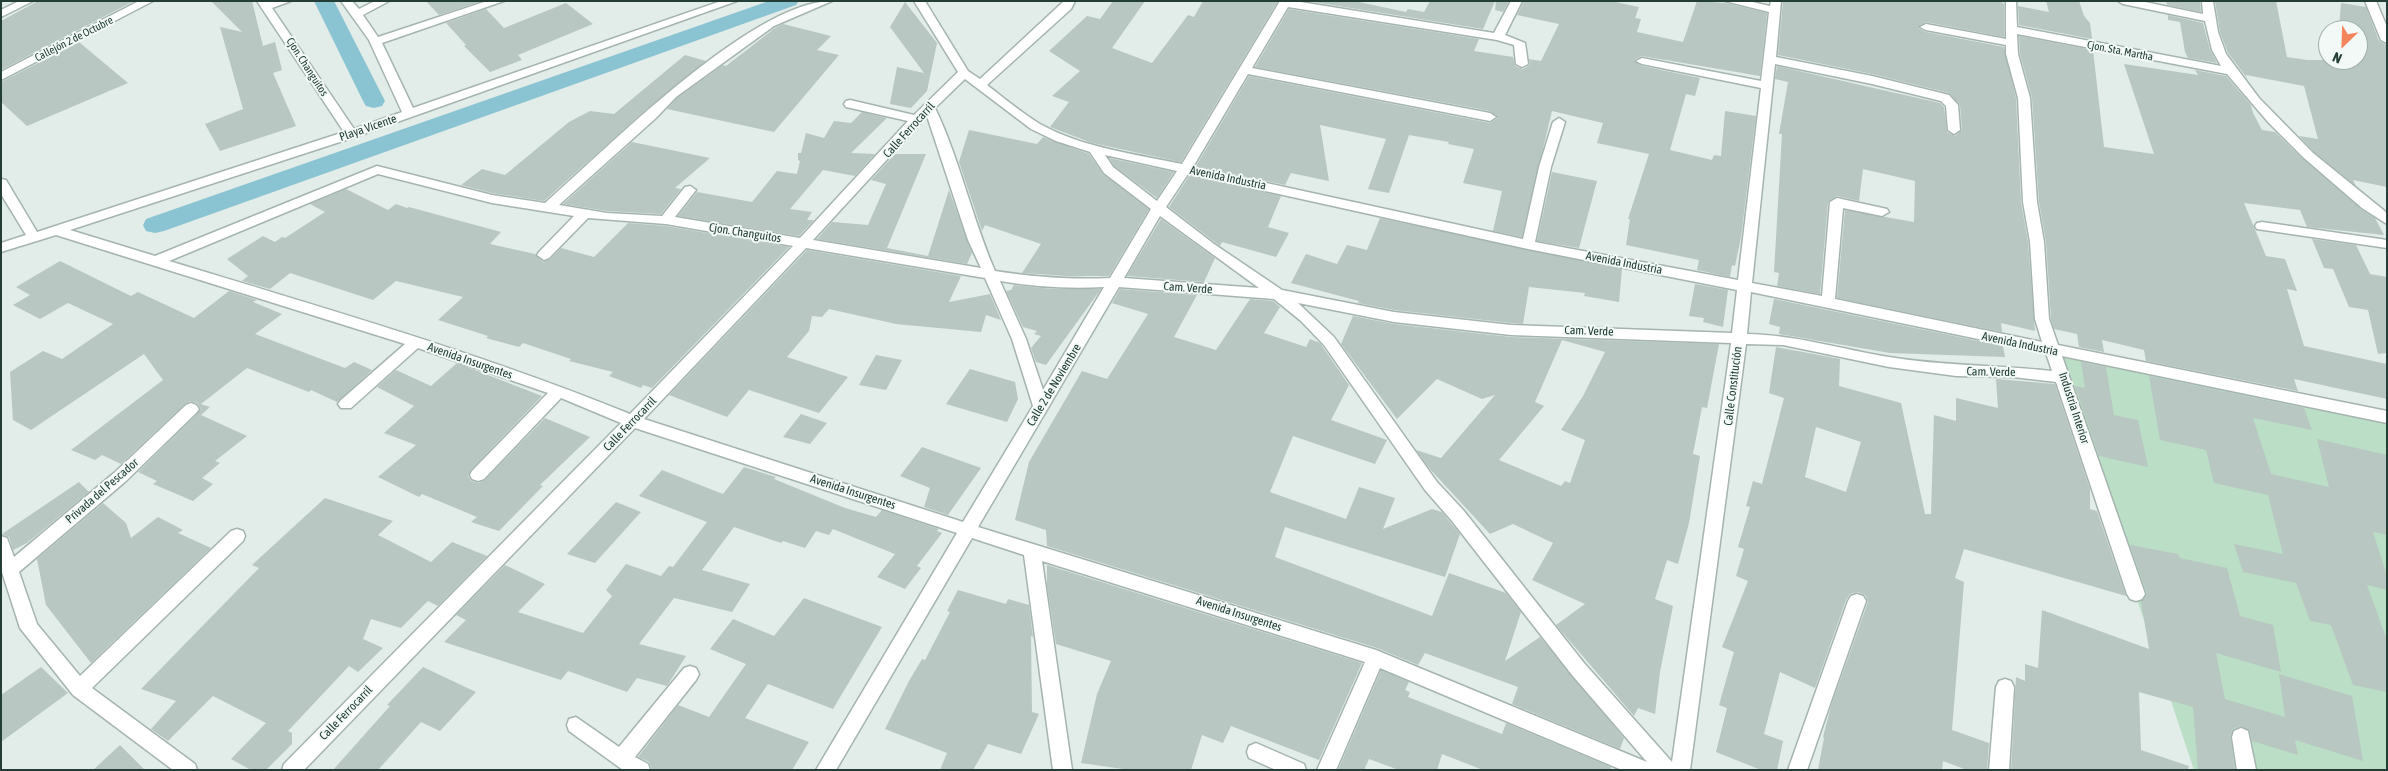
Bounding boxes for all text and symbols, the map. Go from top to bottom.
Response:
street label: Callejón 2 de Octubre [33,14,115,64]
north arrow [2318,20,2368,70]
street label: Cjon. Changuitos [283,35,331,99]
street label: Cjon. Sta. Martha [2086,38,2154,64]
text: N [2330,49,2344,67]
street label: Calle Ferrocarril [880,99,938,161]
street label: Playa Vicente [337,111,399,145]
street label: Avenida Industria [1189,163,1267,193]
street label: Cjon. Changuitos [708,220,782,246]
street label: Avenida Industria [1585,249,1663,277]
street label: Cam. Verde [1163,279,1213,297]
street label: Cam. Verde [1564,323,1614,339]
street label: Avenida Industria [1981,329,2059,359]
street label: Avenida Insurgentes [426,340,514,382]
street label: Calle 2 de Noviembre [1024,341,1084,429]
street label: Calle Constitución [1721,346,1745,426]
street label: Cam. Verde [1966,364,2016,380]
street label: Industria Interior [2056,370,2092,446]
street label: Calle Ferrocarril [600,394,660,454]
street label: Privada del Pescador [63,455,141,527]
street label: Avenida Insurgentes [808,471,898,513]
street label: Avenida Insurgentes [1194,593,1284,635]
street label: Calle Ferrocarril [316,683,376,743]

